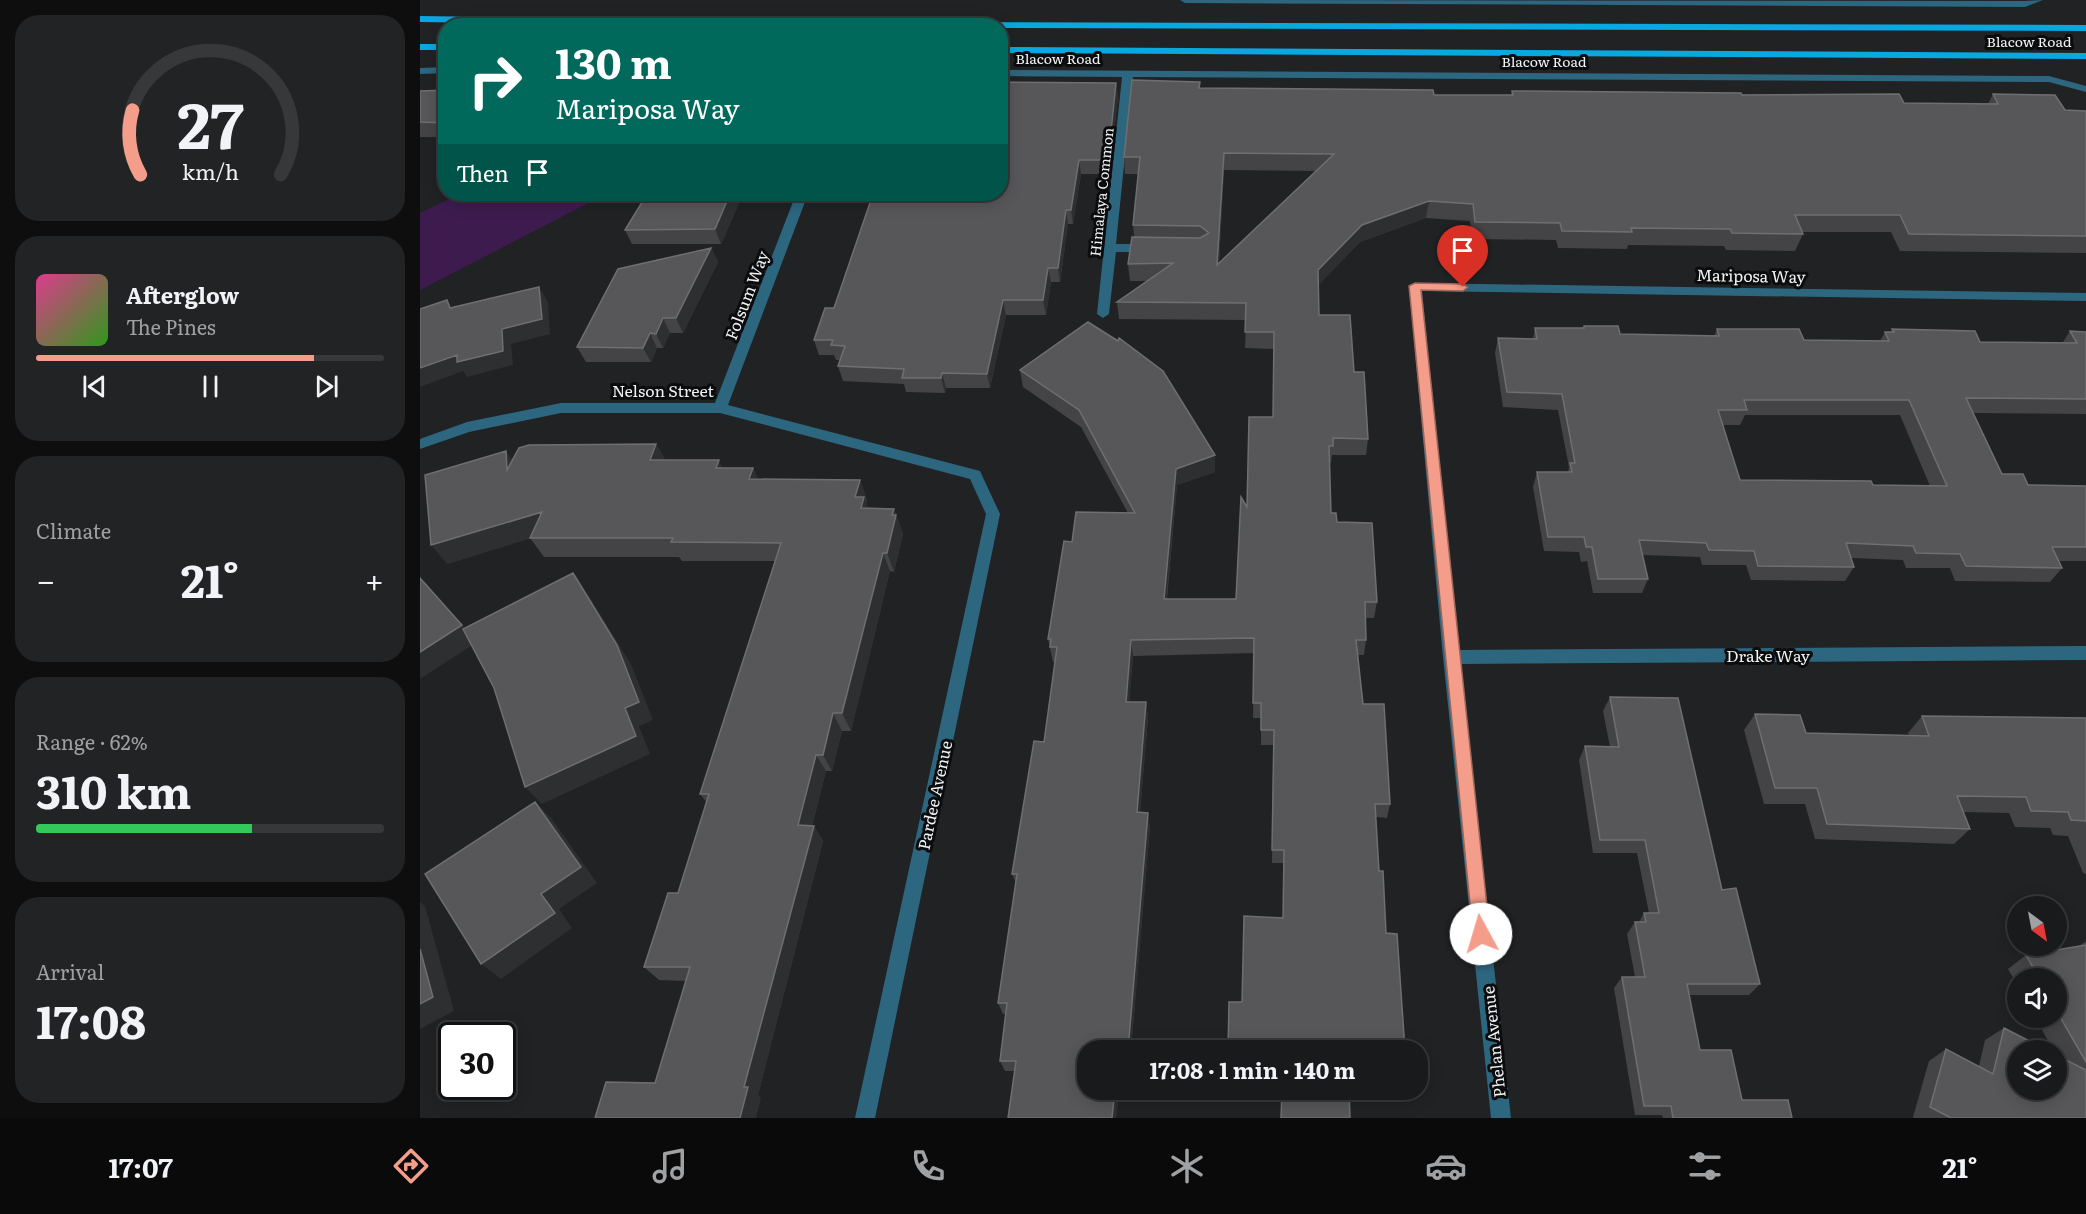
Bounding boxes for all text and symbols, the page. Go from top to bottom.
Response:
text: 130 m [555,30,672,92]
street label: Blacow Road [1986,31,2072,51]
icon: right [456,42,534,120]
street label: Blacow Road [1015,48,1101,68]
street label: Blacow Road [1501,51,1587,71]
text: 27 [177,76,243,168]
text: Mariposa Way [555,87,740,127]
street label: Himalaya Common [1084,127,1118,257]
text: km/h [181,155,239,187]
text: Then [456,156,509,189]
icon: arrive [521,156,554,189]
pin [1437,225,1488,287]
icon: arrive [1446,234,1479,267]
street label: Folsum Way [718,246,774,343]
street label: Mariposa Way [1696,262,1807,288]
text: Afterglow [126,278,239,311]
text: The Pines [126,311,216,341]
icon: previous [78,370,111,403]
icon: pause [194,370,227,403]
icon: next [310,370,343,403]
street label: Nelson Street [612,378,715,402]
text: Climate [36,515,111,545]
text: 21° [181,545,239,612]
text: − [36,554,55,603]
text: + [365,554,384,603]
street label: Drake Way [1726,643,1811,667]
text: Range · 62% [36,726,148,756]
street label: Pardee Avenue [911,738,957,852]
text: 310 km [36,756,191,823]
north arrow [2007,896,2067,956]
map controls [2007,896,2067,1100]
position arrow [1449,902,1513,966]
text: Arrival [36,956,104,986]
button: sound [2007,968,2067,1028]
street label: Phelan Avenue [1475,985,1511,1099]
text: 17:08 [36,986,146,1053]
speed limit sign: 30 [438,1022,516,1100]
button: layers [2007,1040,2067,1100]
text: 17:08 · 1 min · 140 m [1149,1053,1356,1086]
icon: directions [390,1145,432,1187]
icon: music [649,1145,691,1187]
icon: phone [907,1145,949,1187]
icon: climate [1166,1145,1208,1187]
icon: car [1425,1145,1467,1187]
icon: filters [1684,1145,1726,1187]
text: 17:07 [108,1146,173,1186]
text: 21° [1942,1146,1978,1186]

